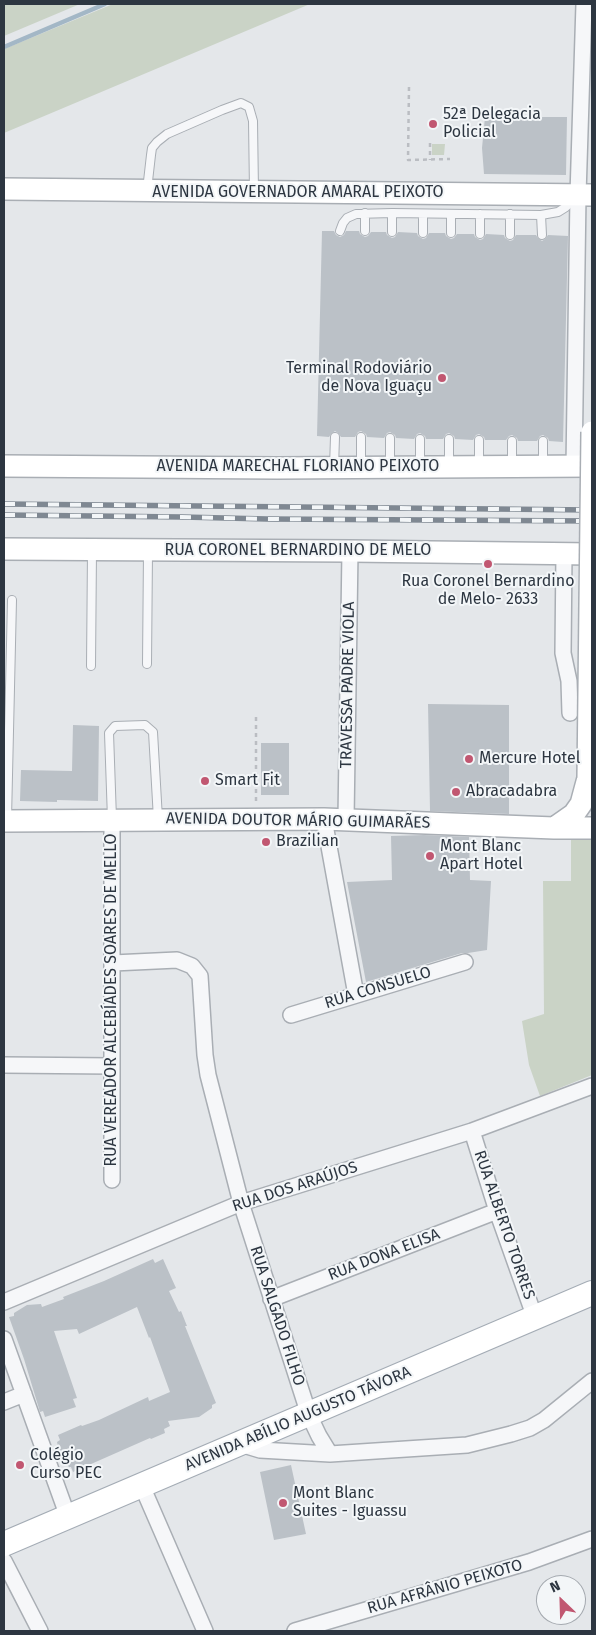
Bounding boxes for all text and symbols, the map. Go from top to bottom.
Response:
place label: 52ª Delegacia Policial [443,105,541,143]
marker: 52ª Delegacia Policial [427,118,439,130]
street label: AVENIDA GOVERNADOR AMARAL PEIXOTO [152,183,444,203]
place label: Terminal Rodoviário de Nova Iguaçu [286,359,432,397]
marker: Terminal Rodoviário de Nova Iguaçu [436,372,448,384]
street label: AVENIDA MARECHAL FLORIANO PEIXOTO [157,457,439,477]
street label: RUA CORONEL BERNARDINO DE MELO [165,541,431,561]
marker: Rua Coronel Bernardino de Melo- 2633 [482,558,494,570]
place label: Rua Coronel Bernardino de Melo- 2633 [401,572,575,610]
street label: TRAVESSA PADRE VIOLA [337,601,359,769]
place label: Mercure Hotel [479,749,580,769]
marker: Mercure Hotel [463,753,475,765]
place label: Smart Fit [215,771,280,791]
marker: Smart Fit [199,775,211,787]
place label: Abracadabra [466,782,557,802]
marker: Abracadabra [450,786,462,798]
street label: AVENIDA DOUTOR MÁRIO GUIMARÃES [166,809,430,833]
place label: Brazilian [276,832,339,852]
street label: RUA VEREADOR ALCEBÍADES SOARES DE MELLO [102,833,122,1167]
marker: Brazilian [260,836,272,848]
place label: Mont Blanc Apart Hotel [440,837,523,875]
marker: Mont Blanc Apart Hotel [424,850,436,862]
street label: RUA CONSUELO [322,963,434,1013]
street label: RUA ALBERTO TORRES [469,1148,539,1302]
street label: RUA DOS ARAÚJOS [230,1158,360,1216]
street label: RUA DONA ELISA [325,1225,443,1285]
street label: RUA SALGADO FILHO [245,1244,309,1388]
street label: AVENIDA ABÍLIO AUGUSTO TÁVORA [182,1363,414,1475]
place label: Colégio Curso PEC [30,1446,102,1484]
marker: Colégio Curso PEC [14,1459,26,1471]
place label: Mont Blanc Suites - Iguassu [293,1484,407,1522]
marker: Mont Blanc Suites - Iguassu [277,1497,289,1509]
street label: RUA AFRÂNIO PEIXOTO [365,1556,525,1618]
north arrow [536,1575,586,1625]
text: N [547,1577,563,1596]

